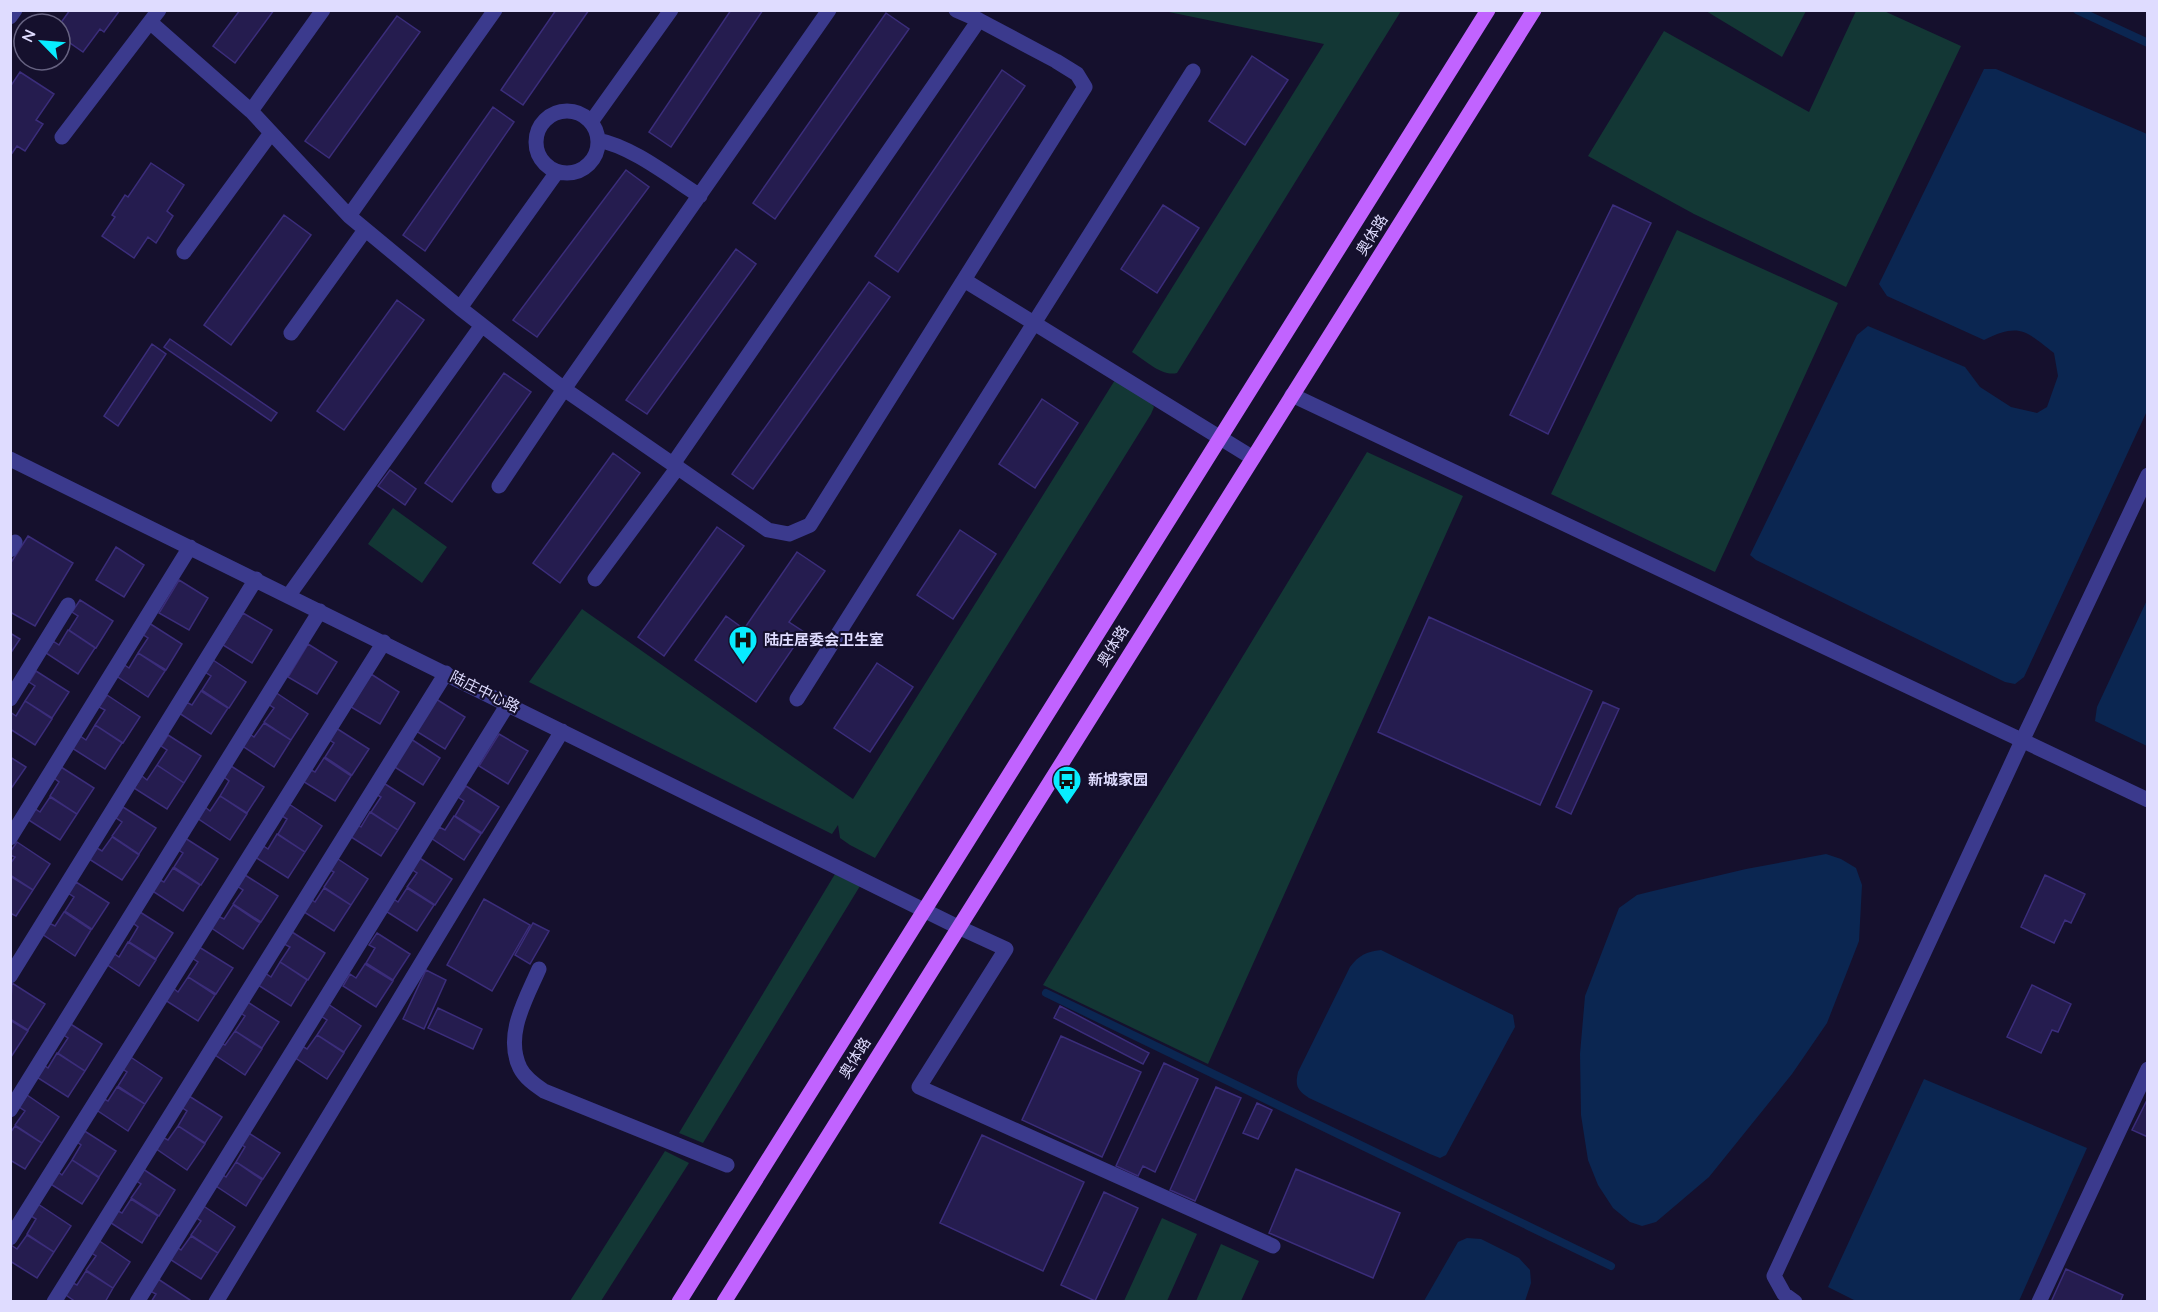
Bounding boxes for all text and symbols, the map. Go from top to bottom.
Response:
north arrow [12,12,72,72]
text: N [17,26,40,45]
street label: 奥体路 [1352,211,1392,259]
street label: 奥体路 [1093,622,1133,670]
hospital icon: 陆庄居委会卫生室 [727,624,759,666]
place label: 陆庄居委会卫生室 [764,630,884,649]
street label: 陆庄中心路 [447,667,523,717]
bus stop icon: 新城家园 [1051,764,1083,806]
place label: 新城家园 [1088,770,1148,789]
street label: 奥体路 [835,1034,875,1082]

